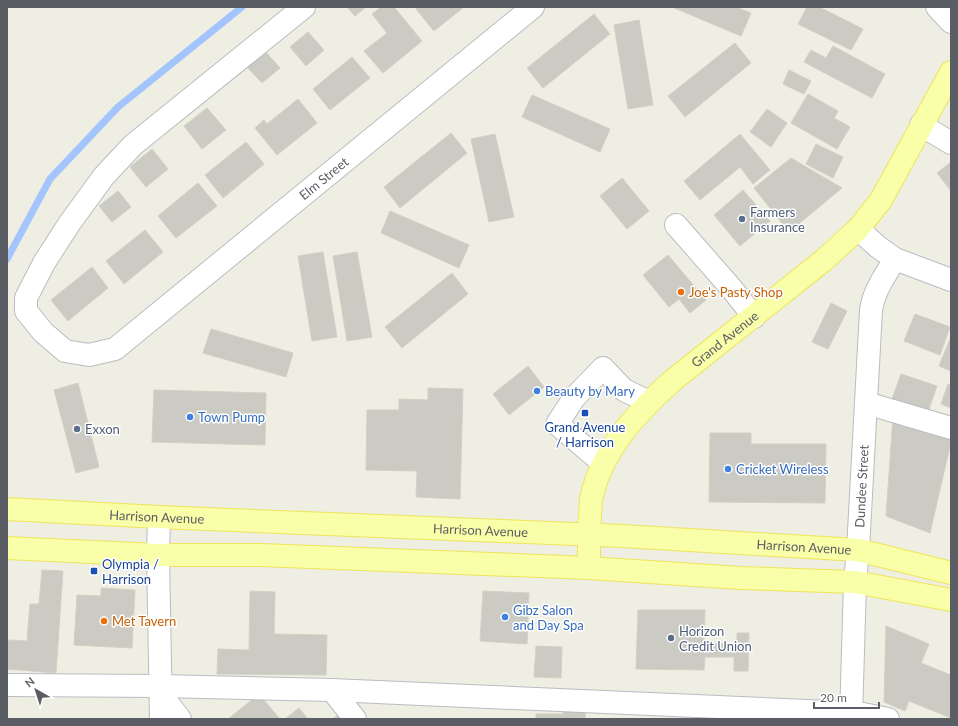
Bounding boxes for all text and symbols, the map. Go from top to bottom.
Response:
street label: Elm Street [296,153,352,203]
place label: Farmers Insurance [750,204,805,235]
marker: Farmers Insurance [737,214,747,224]
place label: Joe's Pasty Shop [689,284,783,300]
marker: Joe's Pasty Shop [676,287,686,297]
street label: Grand Avenue [688,307,762,371]
place label: Beauty by Mary [545,383,635,399]
marker: Beauty by Mary [532,386,542,396]
marker: Grand Avenue / Harrison [580,408,590,418]
place label: Town Pump [198,409,265,425]
marker: Town Pump [185,412,195,422]
place label: Grand Avenue / Harrison [545,419,626,450]
place label: Exxon [85,421,120,437]
marker: Exxon [72,424,82,434]
street label: Dundee Street [851,444,872,528]
place label: Cricket Wireless [736,461,829,477]
marker: Cricket Wireless [723,464,733,474]
street label: Harrison Avenue [109,506,205,527]
street label: Harrison Avenue [433,520,528,540]
street label: Harrison Avenue [756,536,852,558]
place label: Olympia / Harrison [102,556,159,587]
marker: Olympia / Harrison [89,566,99,576]
place label: Gibz Salon and Day Spa [513,602,584,633]
marker: Gibz Salon and Day Spa [500,612,510,622]
place label: Met Tavern [112,613,176,629]
marker: Met Tavern [99,616,109,626]
place label: Horizon Credit Union [679,623,752,654]
marker: Horizon Credit Union [666,633,676,643]
north arrow [16,670,56,710]
text: N [22,674,37,690]
scale bar [814,684,879,710]
text: 20 m [820,690,847,705]

